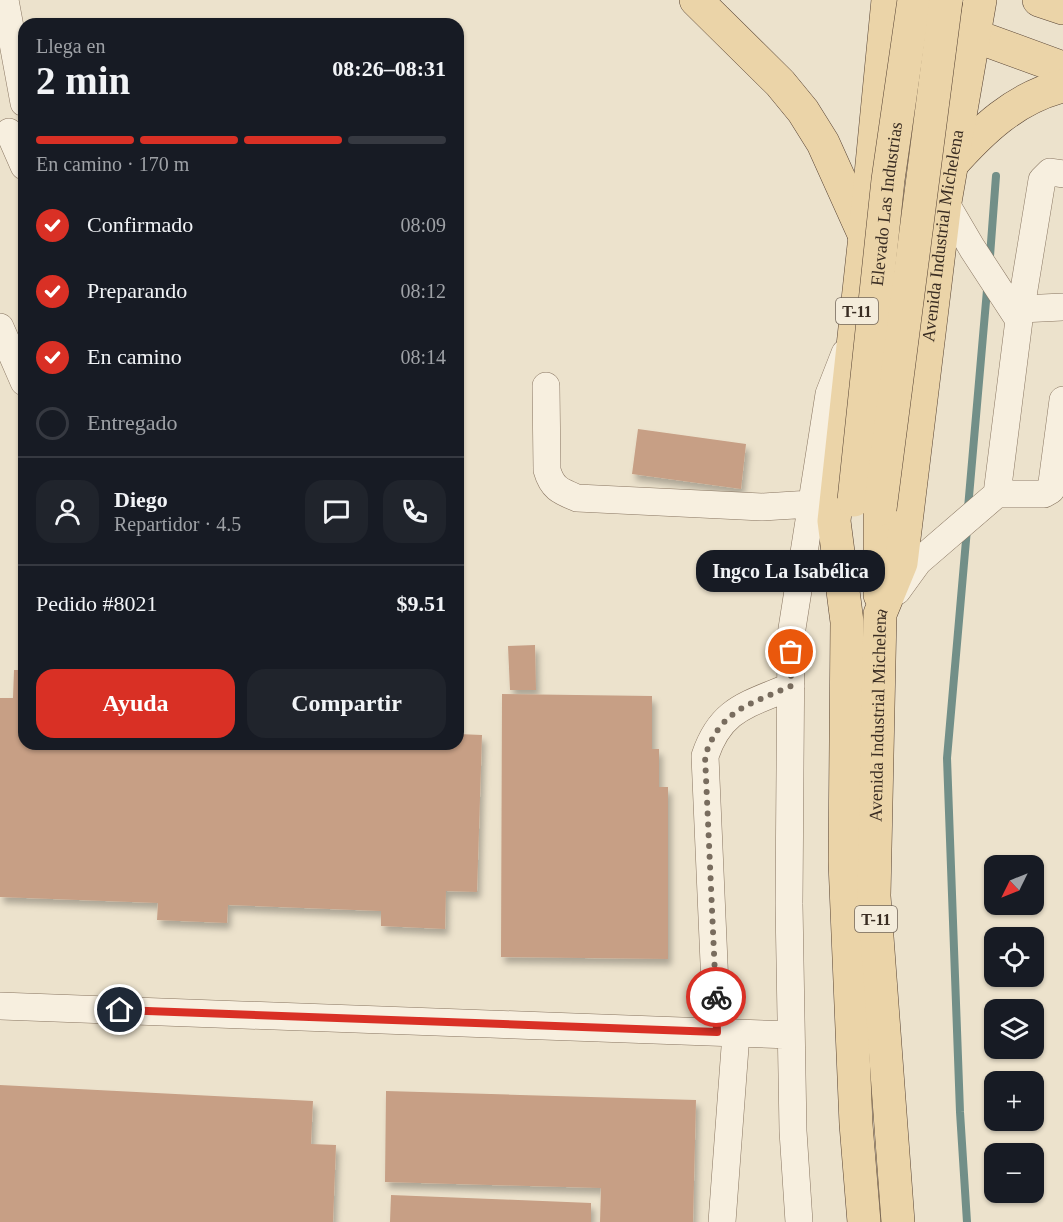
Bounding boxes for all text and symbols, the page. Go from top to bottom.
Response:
text: Llega en [36,35,105,57]
text: 08:26–08:31 [332,56,446,81]
text: 2 min [36,59,130,102]
street label: Elevado Las Industrias [867,120,906,287]
street label: Avenida Industrial Michelena [918,128,967,343]
text: En camino · 170 m [36,153,189,175]
icon: check [36,209,69,242]
text: Confirmado [87,212,193,237]
text: 08:09 [400,214,446,236]
icon: check [36,275,69,308]
text: Preparando [87,278,187,303]
text: 08:12 [400,280,446,302]
road number: T-11 [836,298,878,324]
icon: check [36,341,69,374]
text: En camino [87,344,182,369]
text: 08:14 [400,346,446,368]
text: Entregado [87,410,177,435]
button: person [36,480,99,543]
button: chat [305,480,368,543]
button: phone [383,480,446,543]
text: Diego [114,487,168,512]
text: Repartidor · 4.5 [114,513,241,535]
callout: Ingco La Isabélica [696,550,886,592]
text: Ingco La Isabélica [712,560,869,582]
text: Pedido #8021 [36,591,158,616]
text: $9.51 [397,591,446,616]
street label: Avenida Industrial Michelena [866,605,892,822]
pin [765,626,816,677]
icon: bag [774,635,807,668]
button: Ayuda [36,669,235,738]
button: Compartir [247,669,446,738]
north arrow [984,855,1044,915]
map controls [984,855,1044,1203]
road number: T-11 [855,906,897,932]
button: locate [984,927,1044,987]
courier [686,967,746,1027]
icon: bike [700,981,733,1014]
pin [94,984,145,1035]
icon: home [103,993,136,1026]
button: layers [984,999,1044,1059]
button: + [984,1071,1044,1131]
button: − [984,1143,1044,1203]

